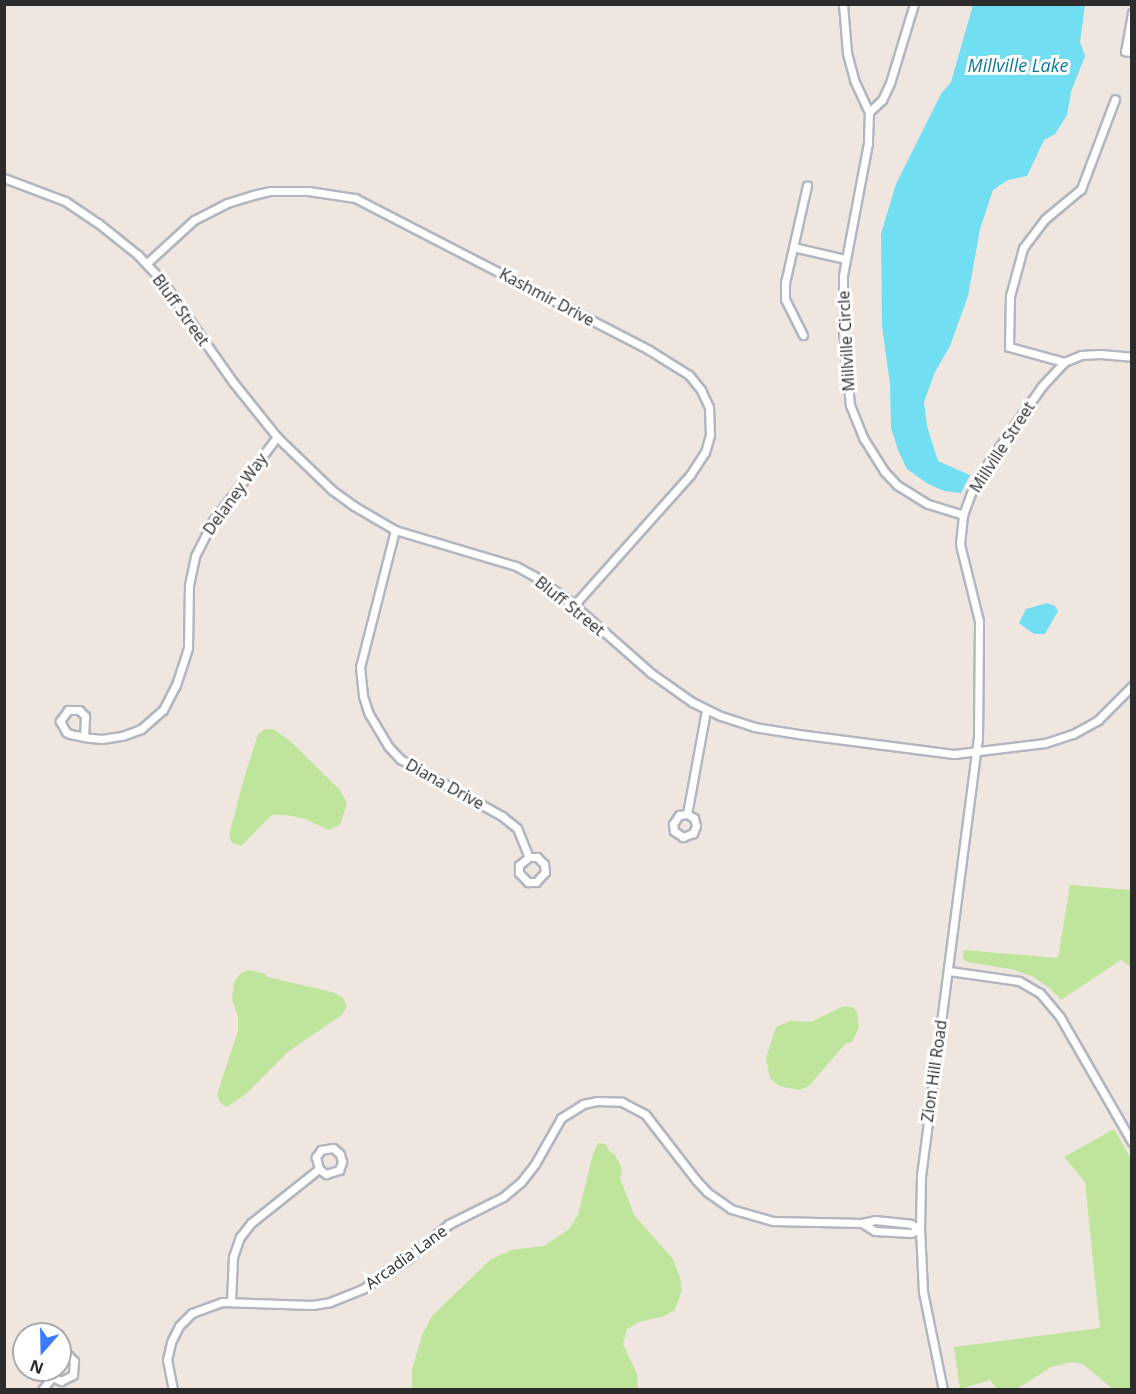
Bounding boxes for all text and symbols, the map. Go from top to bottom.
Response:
water label: Millville Lake [968,54,1068,76]
street label: Kashmir Drive [496,264,598,330]
street label: Bluff Street [149,270,213,350]
street label: Millville Circle [834,290,858,392]
street label: Millville Street [966,398,1038,496]
street label: Delaney Way [199,449,271,539]
street label: Bluff Street [531,572,609,640]
street label: Diana Drive [402,755,488,813]
street label: Zion Hill Road [917,1019,951,1123]
street label: Arcadia Lane [361,1221,451,1293]
north arrow [12,1322,72,1382]
text: N [27,1354,46,1380]

